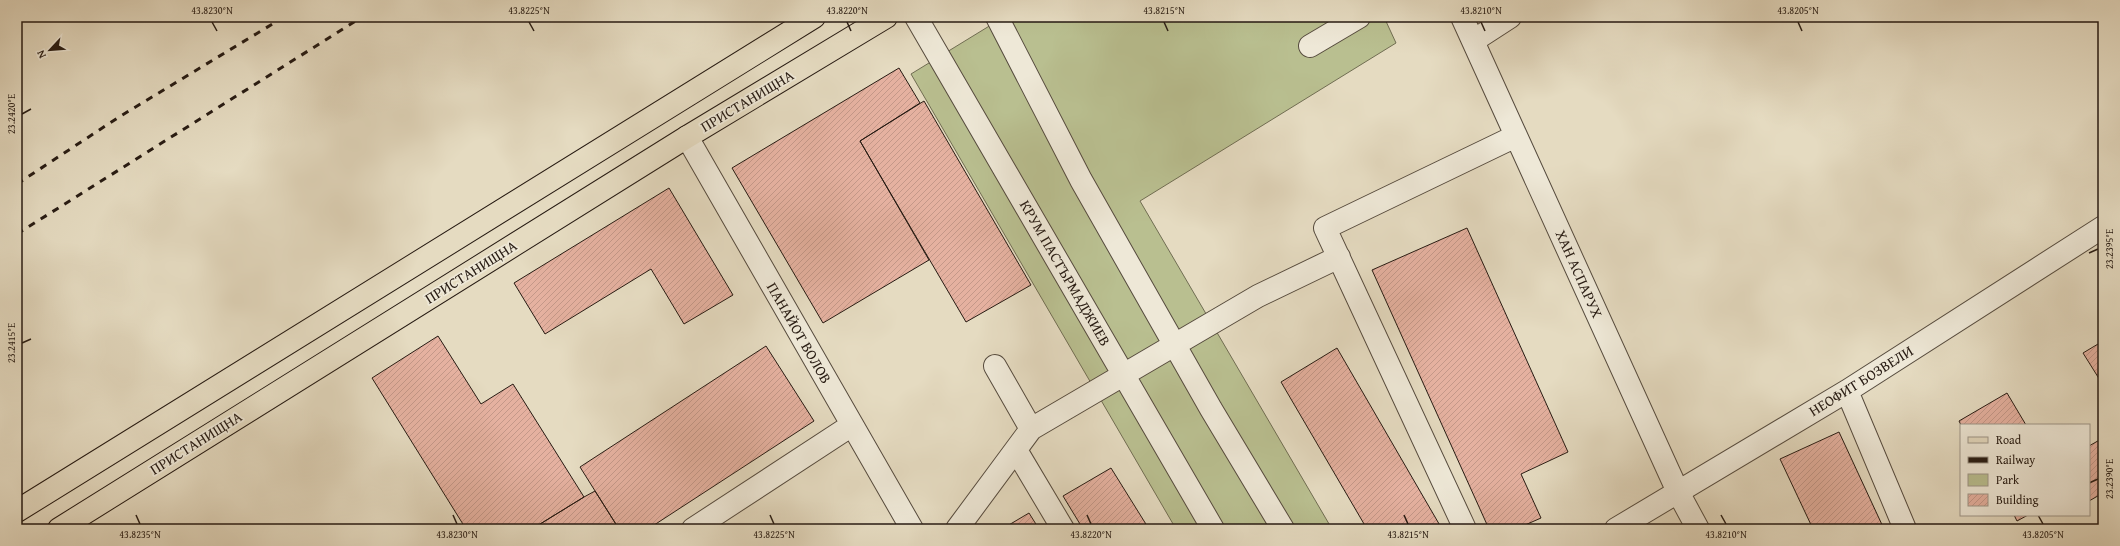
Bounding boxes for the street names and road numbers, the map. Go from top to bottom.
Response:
street label: ПРИСТАНИЩНА [696,64,797,137]
street label: КРУМ ПАСТЪРМАДЖИЕВ [1015,196,1116,350]
street label: ХАН АСПАРУХ [1551,227,1608,322]
street label: ПРИСТАНИЩНА [421,235,521,308]
street label: ПАНАЙОТ ВОЛОВ [762,278,837,387]
street label: НЕОФИТ БОЗВЕЛИ [1805,340,1917,421]
street label: ПРИСТАНИЩНА [146,406,246,479]

